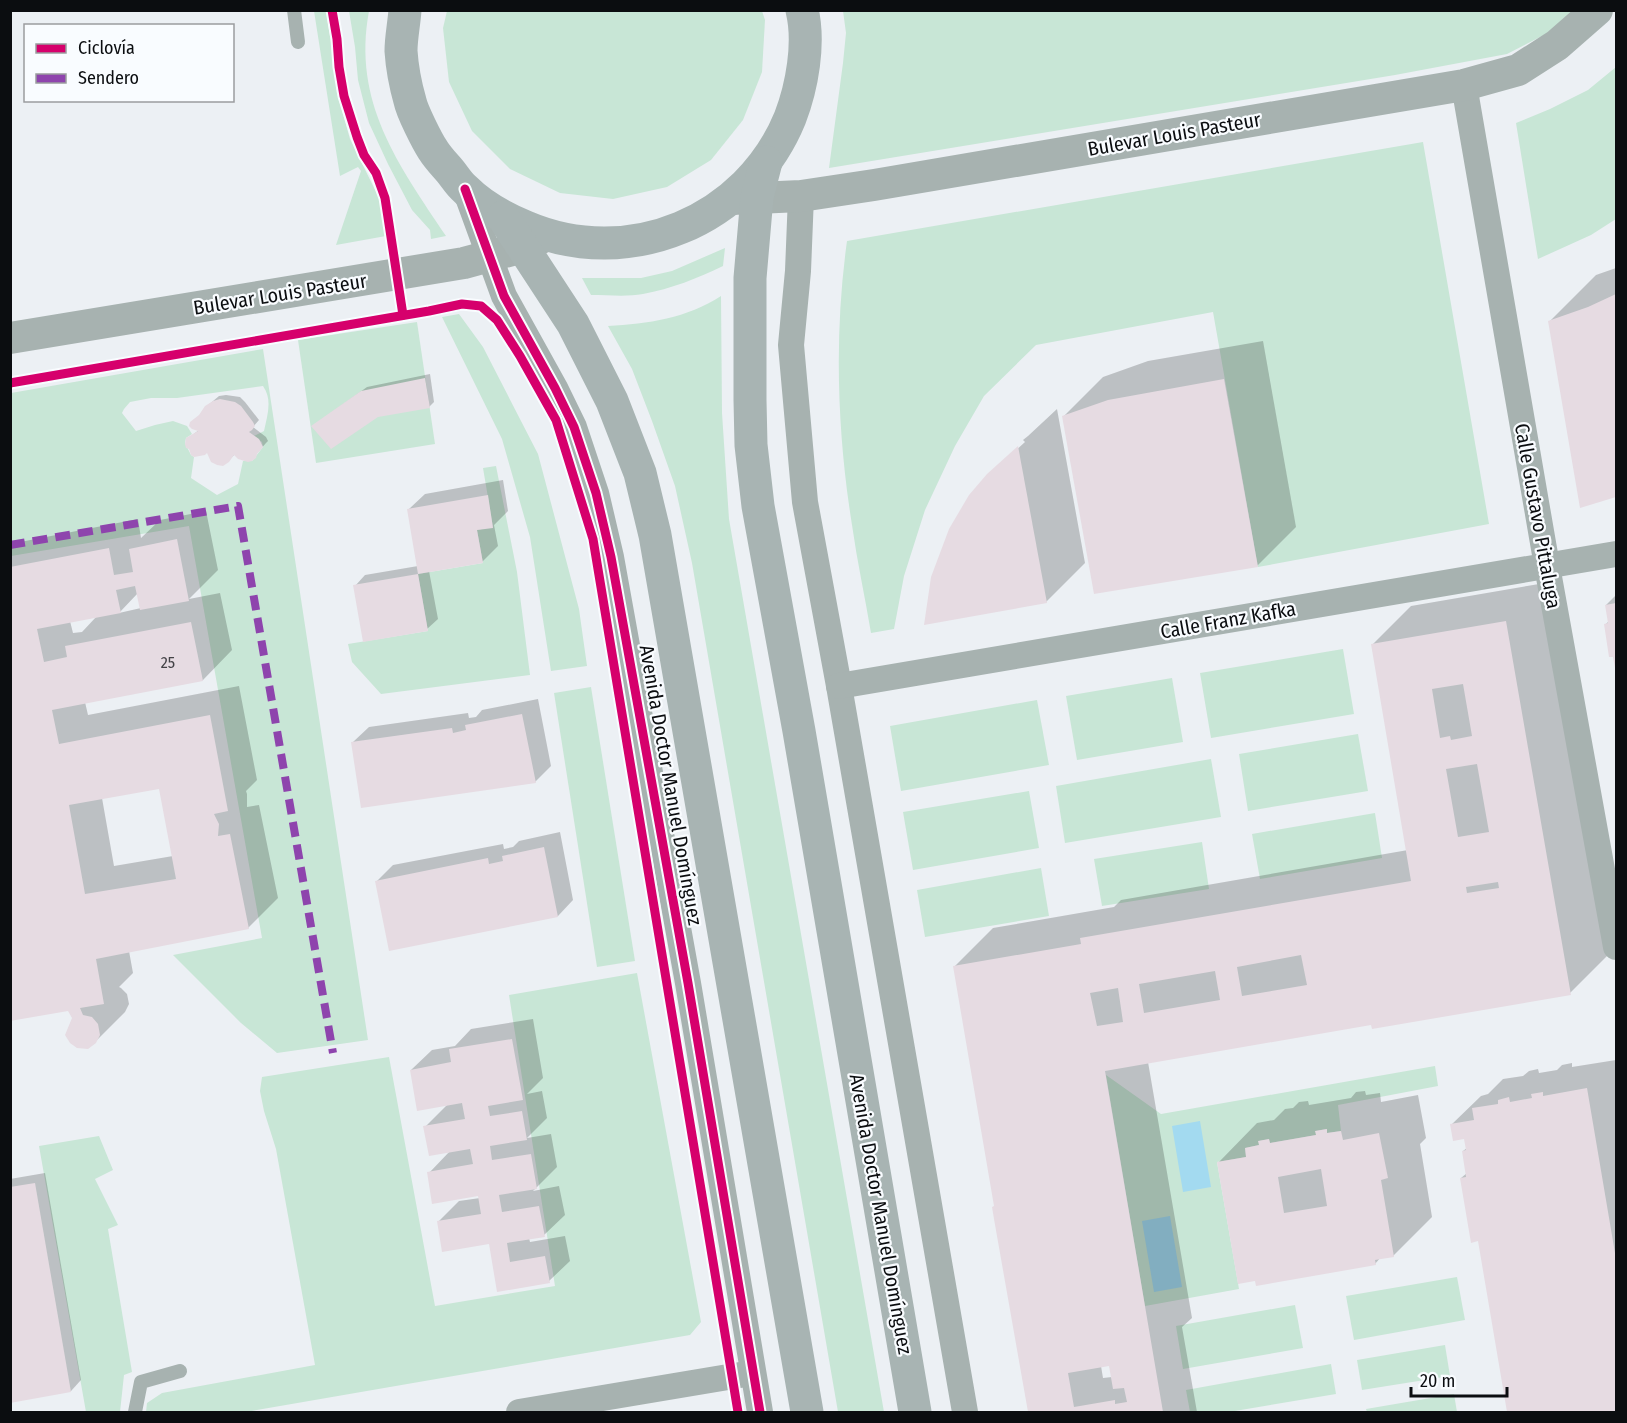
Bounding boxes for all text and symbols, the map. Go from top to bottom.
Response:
legend [24,24,234,102]
text: Ciclovía [78,37,135,59]
text: Sendero [78,67,139,89]
street label: Bulevar Louis Pasteur [1086,107,1262,161]
street label: Bulevar Louis Pasteur [192,268,368,320]
street label: Calle Gustavo Pittaluga [1510,422,1566,610]
street label: Calle Franz Kafka [1158,596,1298,644]
street label: Avenida Doctor Manuel Domínguez [634,643,708,927]
house number: 25 [161,653,175,672]
street label: Avenida Doctor Manuel Domínguez [844,1072,918,1356]
scale bar [1411,1360,1507,1398]
text: 20 m [1420,1370,1455,1392]

